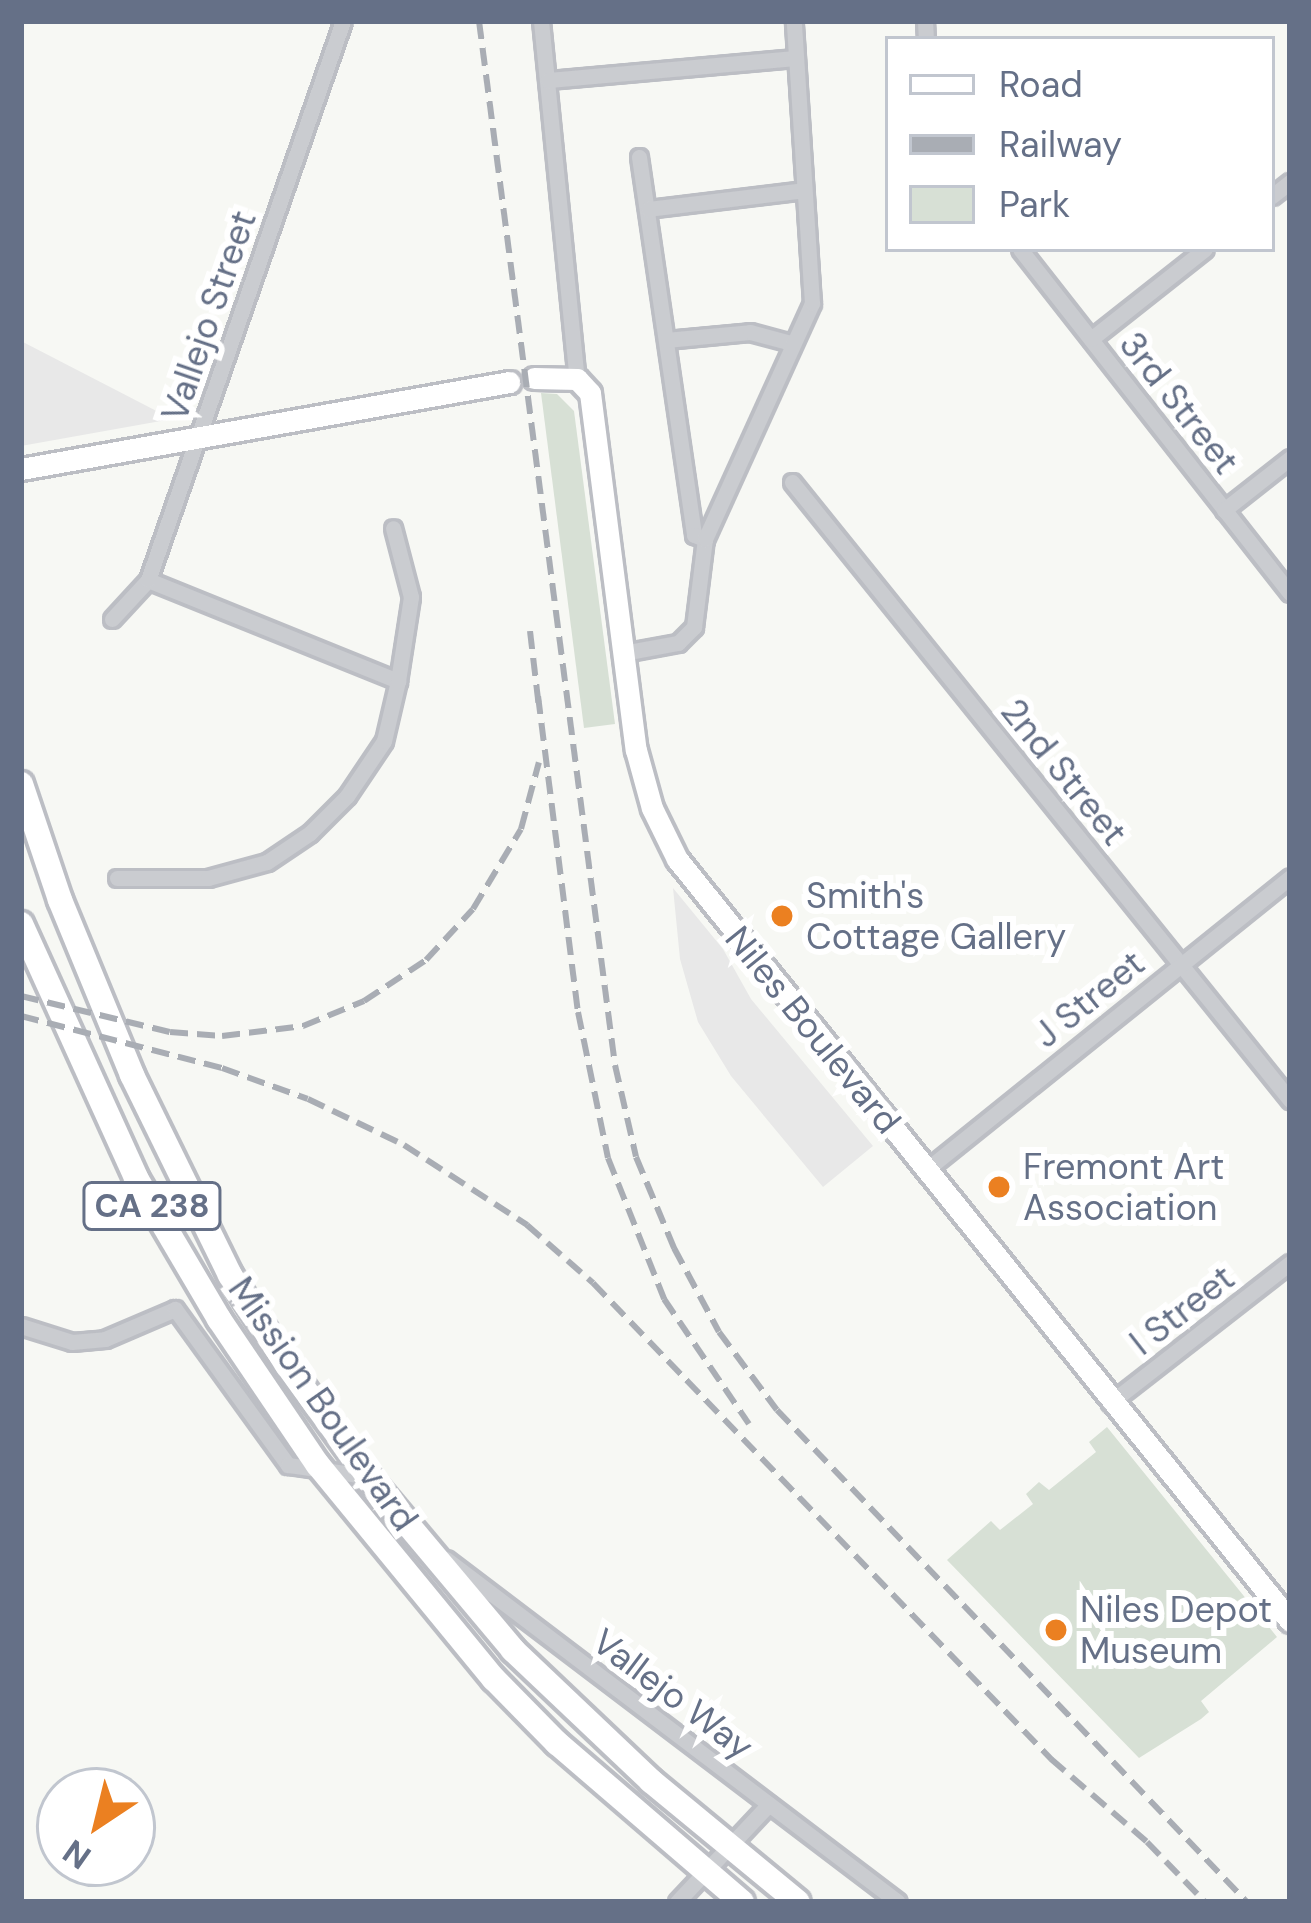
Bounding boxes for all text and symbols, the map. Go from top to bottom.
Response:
legend [885,36,1275,252]
text: Road [999,61,1083,108]
text: Railway [999,121,1122,168]
text: Park [999,181,1070,228]
street label: Vallejo Street [153,205,265,427]
street label: 3rd Street [1110,323,1248,483]
street label: 2nd Street [992,690,1136,854]
place label: Smith's Cottage Gallery [806,873,1066,958]
marker: Smith's Cottage Gallery [769,903,795,929]
street label: Niles Boulevard [716,918,910,1142]
street label: J Street [1025,941,1153,1057]
place label: Fremont Art Association [1023,1144,1224,1229]
marker: Fremont Art Association [986,1174,1012,1200]
road number: CA 238 [80,1179,224,1233]
street label: I Street [1121,1256,1243,1364]
street label: Mission Boulevard [219,1269,427,1539]
place label: Niles Depot Museum [1080,1587,1272,1672]
marker: Niles Depot Museum [1043,1617,1069,1643]
street label: Vallejo Way [584,1620,762,1768]
north arrow [36,1767,156,1887]
text: N [55,1830,99,1879]

